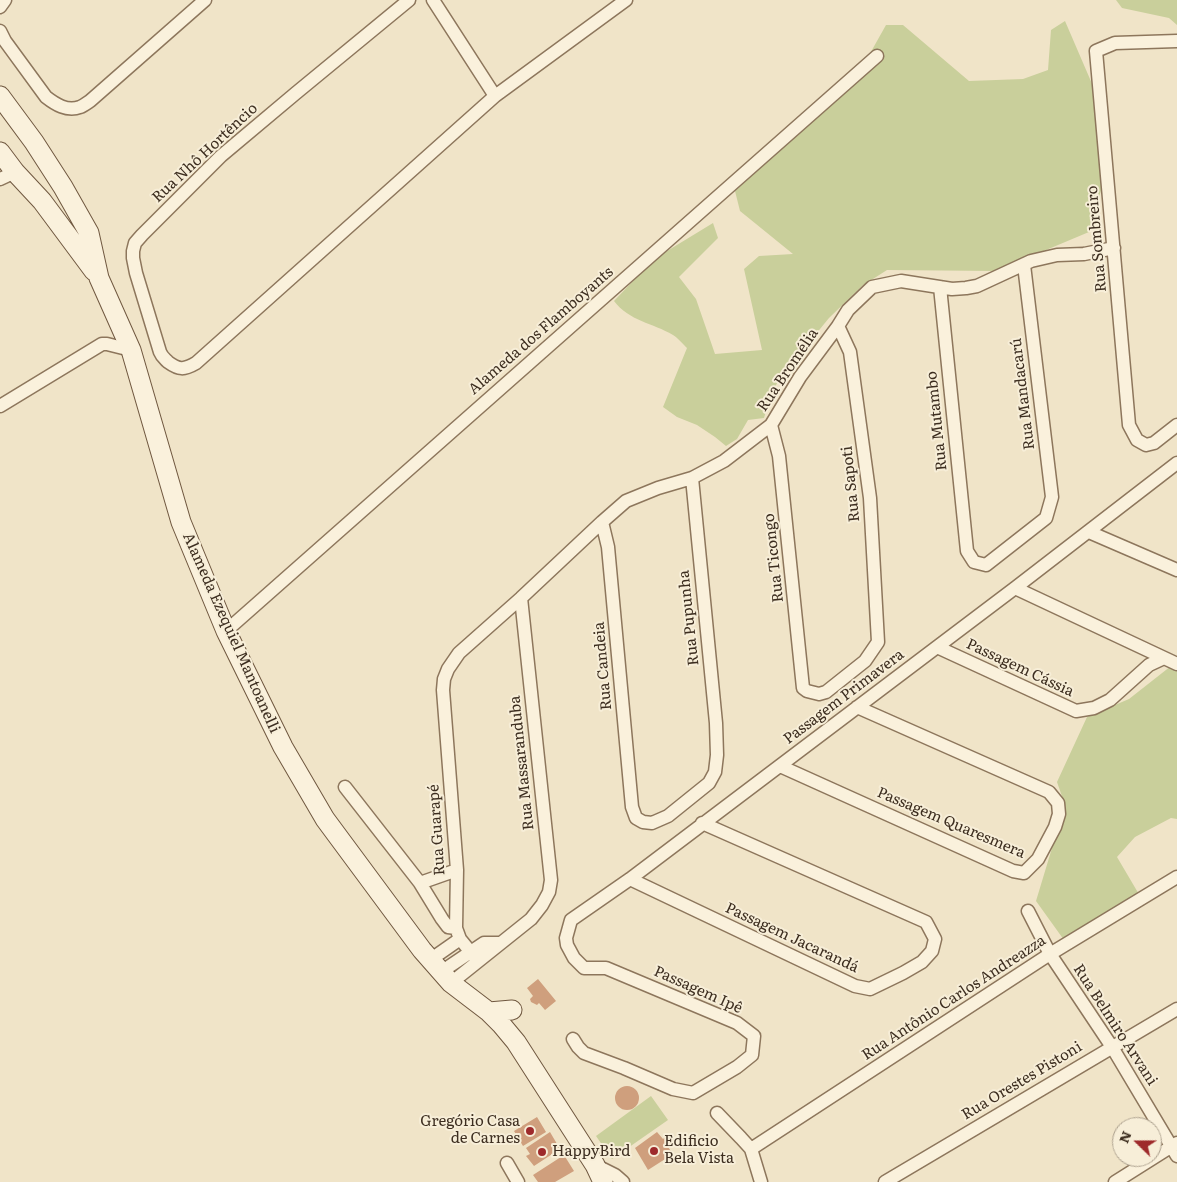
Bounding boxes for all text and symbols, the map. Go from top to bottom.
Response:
street label: Rua Nhô Hortêncio [149,99,261,207]
street label: Rua Sombreiro [1083,185,1111,293]
street label: Alameda dos Flamboyants [465,263,617,399]
street label: Rua Bromélia [754,325,822,415]
street label: Rua Mandacarú [1007,337,1039,451]
street label: Rua Mutambo [923,370,951,472]
street label: Rua Sapoti [838,445,864,523]
street label: Rua Ticongo [760,513,788,603]
street label: Alameda Ezequiel Mantoanelli [179,530,283,736]
street label: Rua Pupunha [675,569,703,667]
street label: Rua Candeia [590,621,616,711]
street label: Passagem Cássia [963,635,1077,701]
street label: Passagem Primavera [780,646,908,748]
street label: Rua Massaranduba [506,695,538,831]
street label: Rua Guarapé [425,784,449,876]
street label: Passagem Quaresmera [874,784,1028,862]
street label: Passagem Jacarandá [722,899,862,977]
street label: Rua Antônio Carlos Andreazza [859,932,1049,1064]
street label: Rua Belmiro Arvani [1069,961,1161,1089]
street label: Passagem Ipê [651,962,745,1018]
street label: Rua Orestes Pistoni [959,1038,1085,1124]
place label: Gregório Casa de Carnes [420,1113,520,1148]
north arrow [1112,1117,1162,1167]
marker: Gregório Casa de Carnes [524,1125,536,1137]
text: N [1113,1128,1135,1146]
place label: Edificio Bela Vista [664,1133,734,1168]
place label: HappyBird [552,1143,630,1161]
marker: Edificio Bela Vista [648,1145,660,1157]
marker: HappyBird [536,1146,548,1158]

